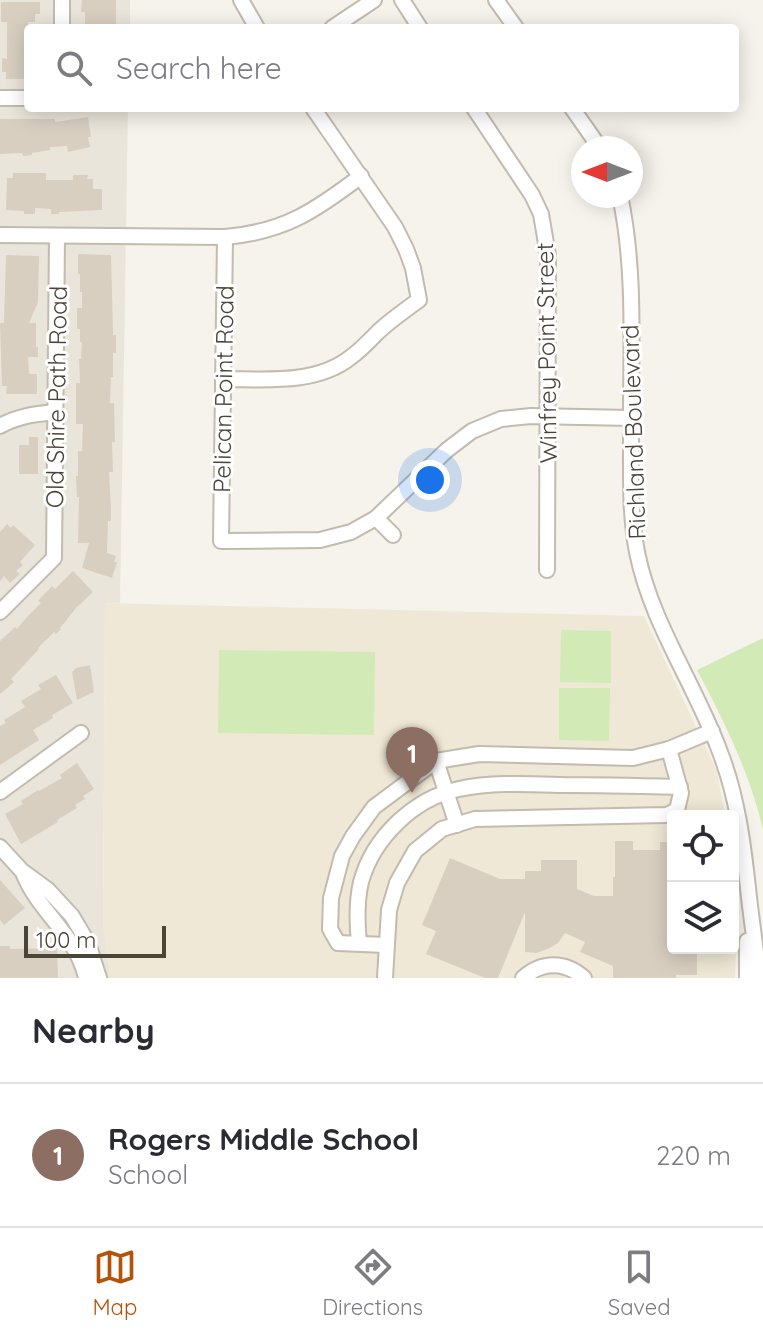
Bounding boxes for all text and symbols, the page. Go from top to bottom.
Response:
search box [24,24,739,112]
icon: search [52,46,96,90]
text: Search here [116,49,282,87]
north arrow [571,136,643,208]
street label: Winfrey Point Street [529,242,563,464]
street label: Pelican Point Road [206,285,240,493]
street label: Old Shire Path Road [39,286,73,508]
street label: Richland Boulevard [614,324,652,540]
your location [410,460,450,500]
pin: 1 [386,727,438,793]
map controls [667,810,739,954]
button: locate [667,810,739,882]
button: layers [667,882,739,954]
scale bar [24,922,166,958]
text: 100 m [36,926,96,954]
text: Nearby [32,1009,155,1052]
text: Rogers Middle School [108,1120,419,1158]
text: 1 [53,1139,63,1172]
text: 220 m [656,1139,731,1172]
text: School [108,1158,188,1191]
tab: Map [92,1245,137,1321]
tab: Directions [322,1245,423,1321]
tab: Saved [608,1245,671,1321]

